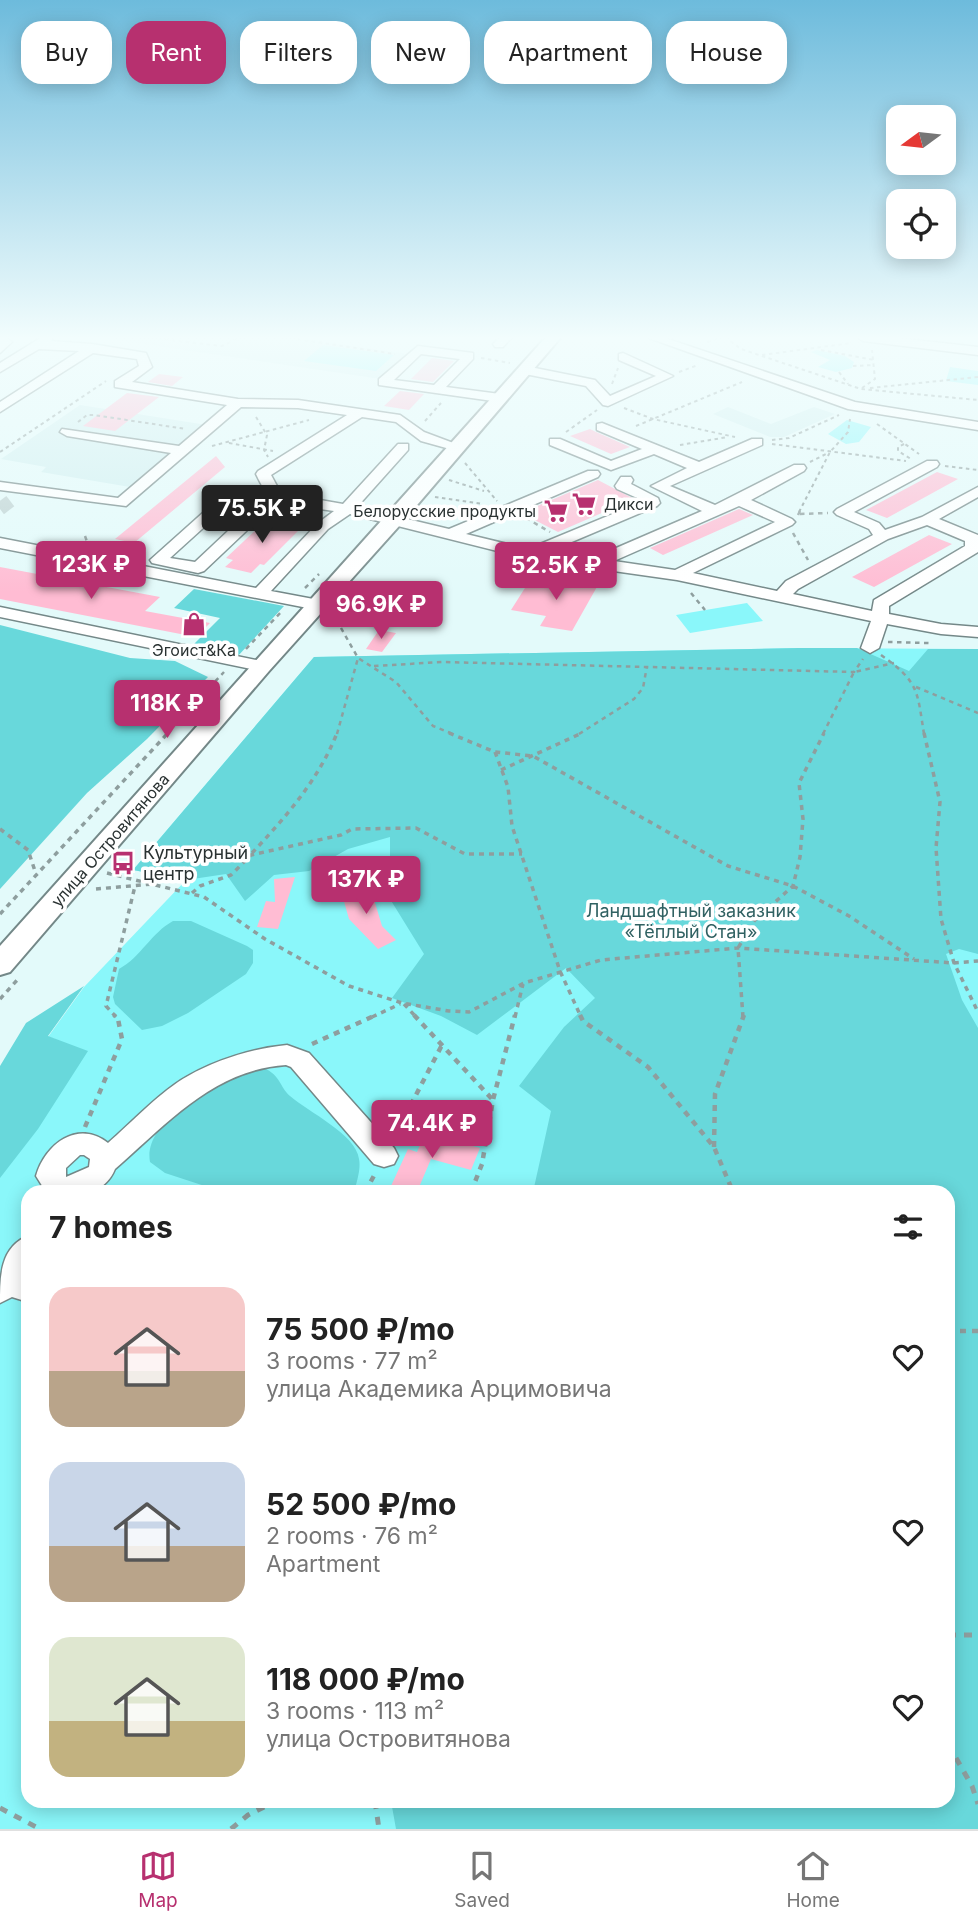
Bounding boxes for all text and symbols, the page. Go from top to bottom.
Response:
chip: Buy [21,21,112,84]
chip: Rent [126,21,226,84]
chip: Filters [240,21,357,84]
chip: New [371,21,470,84]
chip: Apartment [484,21,652,84]
chip: House [666,21,787,84]
north arrow [886,105,956,175]
map controls [886,105,956,259]
button: locate [886,189,956,259]
pin: 75.5K ₽ [197,486,327,545]
supermarket icon: Дикси [570,490,598,518]
text: 75.5K ₽ [218,494,306,522]
place label: Дикси [604,494,653,514]
supermarket icon: Белорусские продукты [542,497,570,525]
place label: Белорусские продукты [353,501,536,521]
pin: 123K ₽ [34,542,148,601]
pin: 52.5K ₽ [491,542,621,602]
text: 123K ₽ [52,550,130,578]
text: 52.5K ₽ [511,551,601,579]
pin: 96.9K ₽ [316,582,446,641]
text: 96.9K ₽ [336,590,426,618]
shop icon: Эгоист&Ка [180,610,208,638]
place label: Эгоист&Ка [152,640,236,660]
pin: 118K ₽ [110,680,224,740]
text: 118K ₽ [130,689,204,717]
street label: улица Островитянова [47,769,173,911]
place label: Культурный центр [143,842,248,884]
bus stop icon: Культурный центр [109,849,137,877]
pin: 137K ₽ [309,856,423,916]
text: 137K ₽ [327,865,405,893]
park label: Ландшафтный заказник «Тёплый Стан» [586,900,796,942]
pin: 74.4K ₽ [367,1100,497,1160]
text: 74.4K ₽ [387,1109,477,1137]
icon: filters [889,1208,927,1246]
text: 7 homes [49,1209,173,1245]
text: 75 500 ₽/mo [266,1311,455,1347]
icon: home [105,1315,189,1399]
icon: heart [889,1338,927,1376]
text: 3 rooms · 77 m² [266,1347,438,1375]
text: улица Академика Арцимовича [266,1375,612,1403]
text: 52 500 ₽/mo [266,1486,456,1522]
icon: home [105,1490,189,1574]
icon: heart [889,1513,927,1551]
text: 2 rooms · 76 m² [266,1522,438,1550]
text: Apartment [266,1550,380,1578]
text: 118 000 ₽/mo [266,1661,465,1697]
icon: home [105,1665,189,1749]
icon: heart [889,1688,927,1726]
text: 3 rooms · 113 m² [266,1697,444,1725]
text: улица Островитянова [266,1725,511,1753]
tab: Map [138,1847,178,1912]
tab: Saved [454,1847,510,1912]
tab: Home [786,1847,840,1912]

